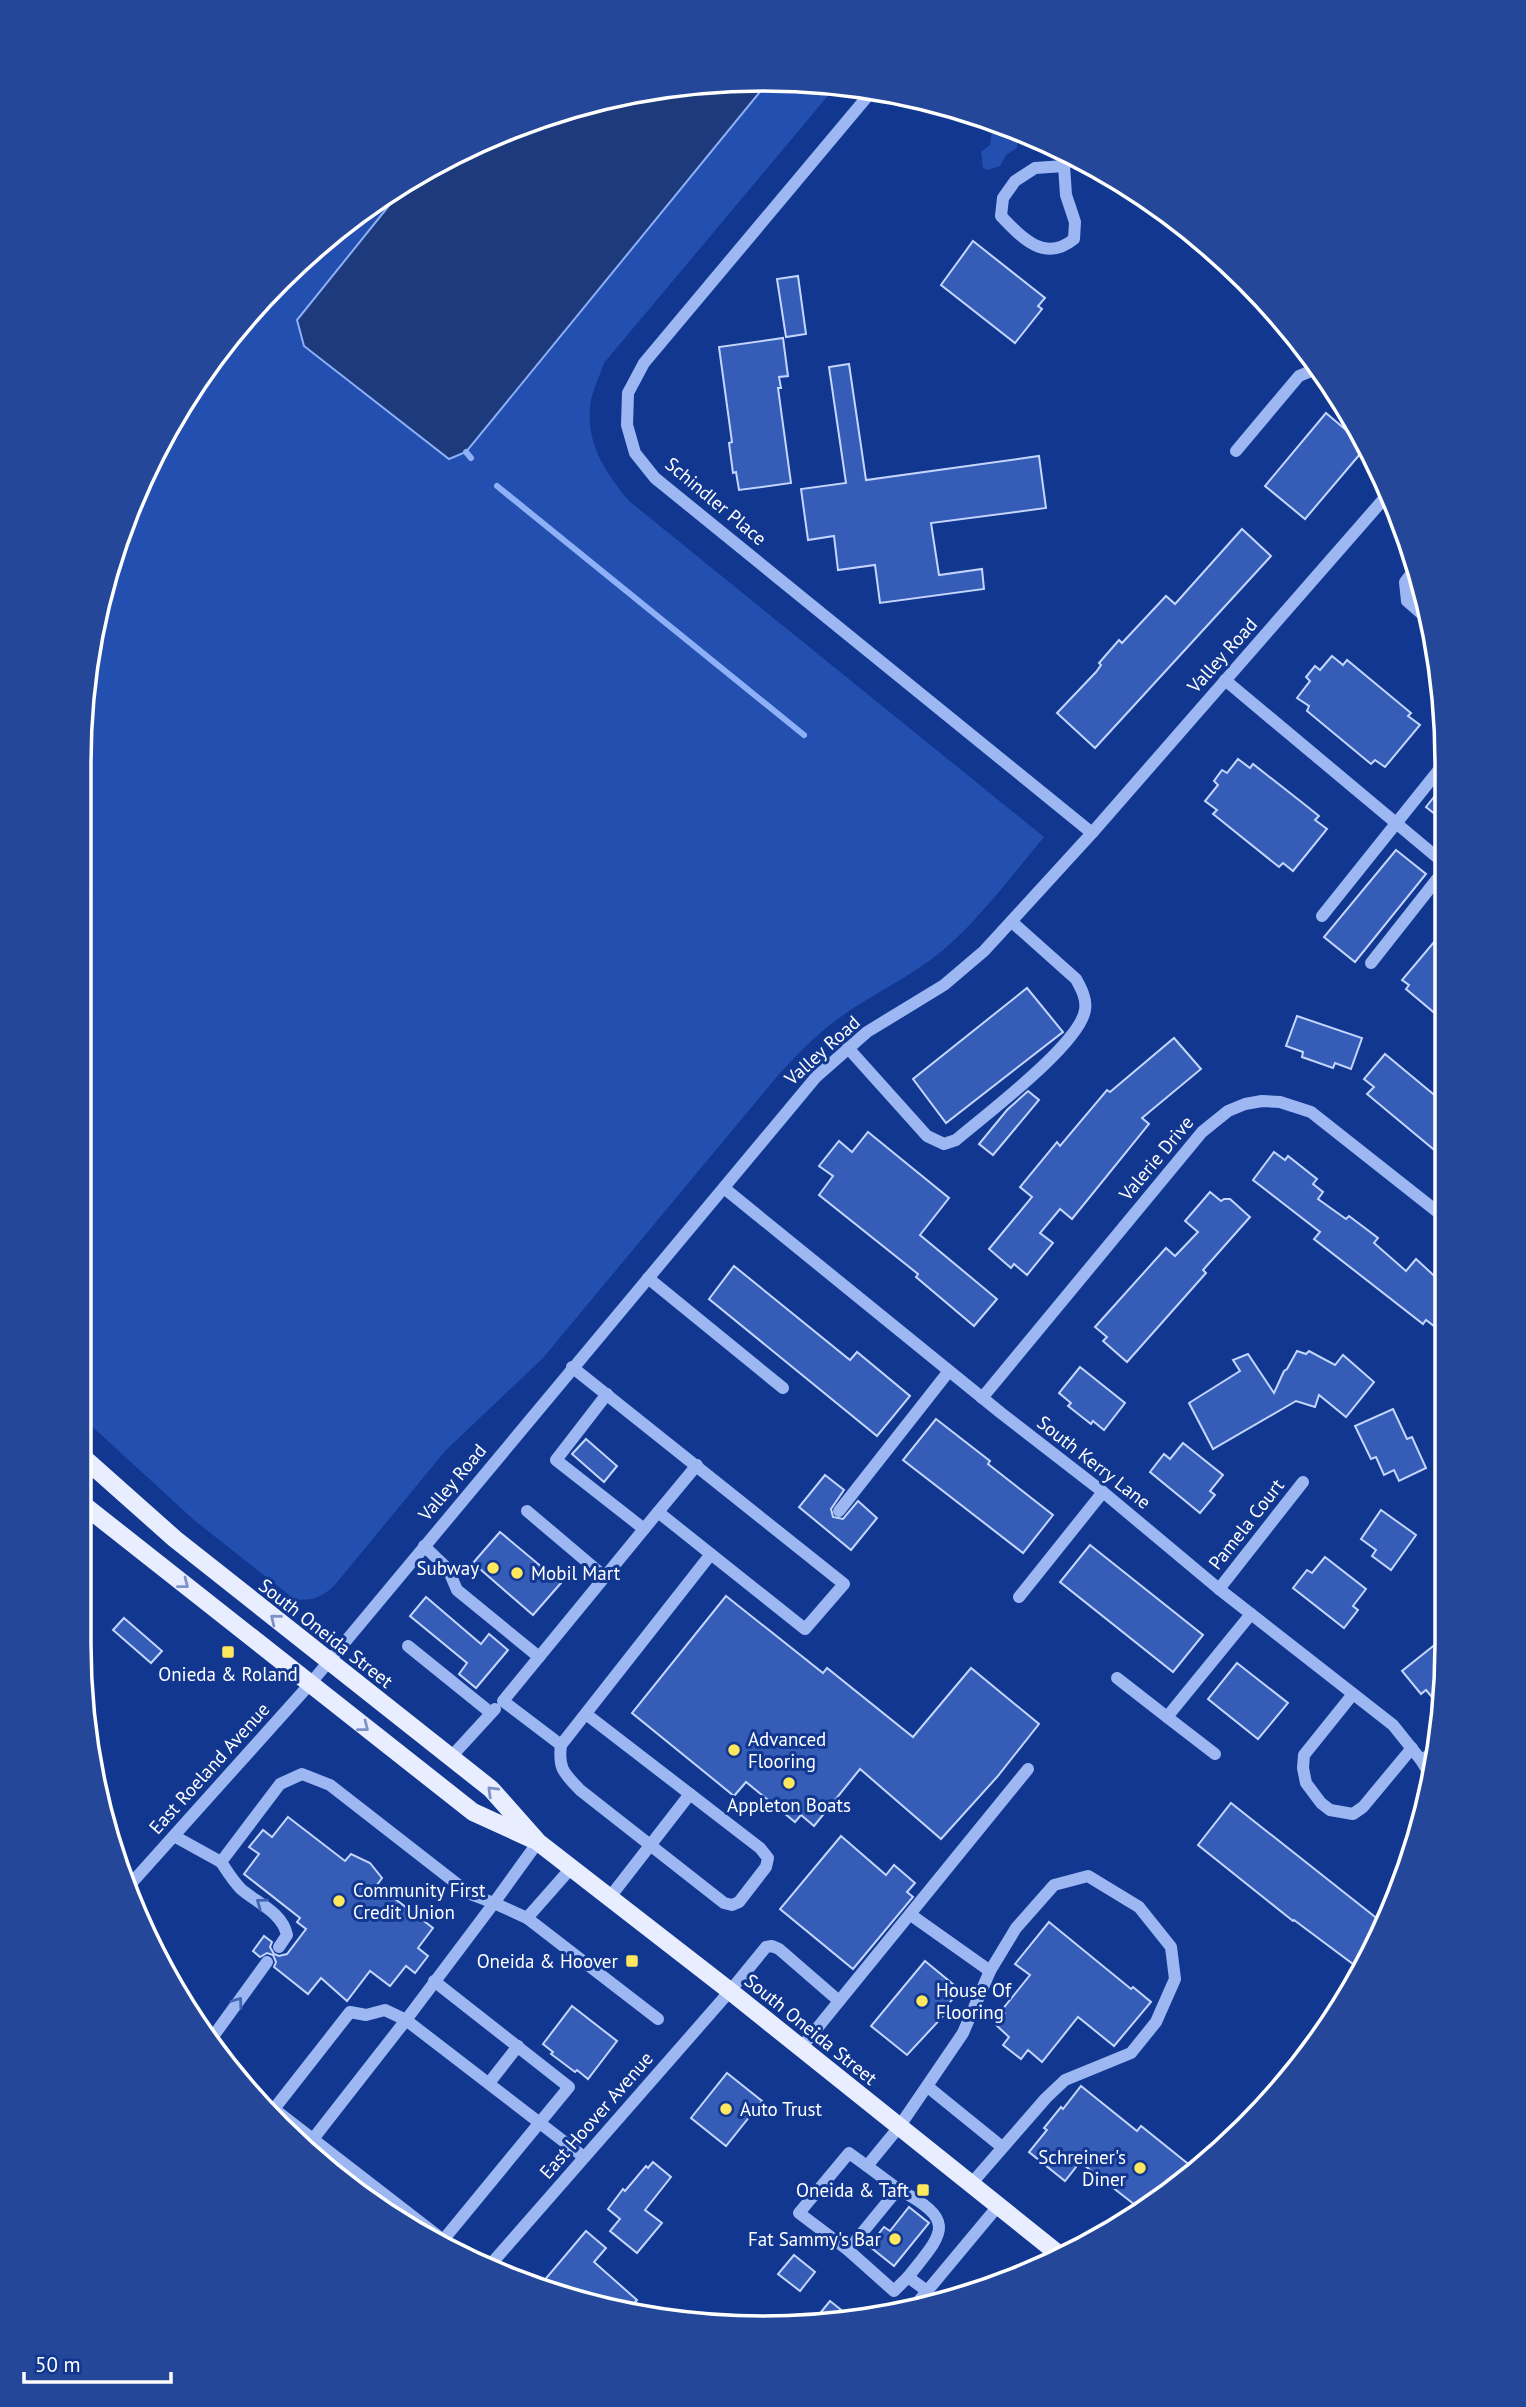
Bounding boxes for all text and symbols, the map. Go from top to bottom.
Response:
street label: Schindler Place [660,452,772,550]
street label: Valley Road [1181,612,1262,698]
street label: Valley Road [779,1010,865,1091]
street label: Valerie Drive [1113,1111,1198,1206]
street label: South Kerry Lane [1032,1410,1156,1514]
street label: Valley Road [412,1439,491,1526]
street label: Pamela Court [1203,1473,1289,1574]
place label: Subway [416,1556,479,1580]
marker: Subway [485,1560,501,1576]
place label: Mobil Mart [531,1561,621,1585]
marker: Mobil Mart [509,1565,525,1581]
street label: South Oneida Street [254,1573,398,1693]
one-way arrow [176,1575,188,1588]
one-way arrow [270,1615,282,1628]
marker: Onieda & Roland [220,1644,236,1660]
place label: Onieda & Roland [158,1662,298,1686]
street label: East Roeland Avenue [144,1697,274,1839]
one-way arrow [356,1718,368,1731]
place label: Advanced Flooring [748,1727,826,1773]
marker: Advanced Flooring [726,1742,742,1758]
marker: Appleton Boats [781,1775,797,1791]
one-way arrow [487,1787,500,1800]
place label: Appleton Boats [727,1793,851,1817]
place label: Community First Credit Union [353,1878,486,1924]
marker: Community First Credit Union [331,1893,347,1909]
one-way arrow [256,1899,268,1912]
place label: Oneida & Hoover [477,1949,619,1973]
marker: Oneida & Hoover [624,1953,640,1969]
street label: South Oneida Street [740,1968,883,2090]
place label: House Of Flooring [936,1978,1012,2024]
marker: House Of Flooring [914,1993,930,2009]
one-way arrow [230,1997,242,2010]
street label: East Hoover Avenue [534,2046,658,2184]
place label: Auto Trust [740,2097,823,2121]
marker: Auto Trust [718,2101,734,2117]
place label: Schreiner's Diner [1038,2145,1127,2191]
marker: Schreiner's Diner [1132,2160,1148,2176]
place label: Oneida & Taft [796,2178,910,2202]
marker: Oneida & Taft [915,2182,931,2198]
place label: Fat Sammy's Bar [748,2227,882,2251]
marker: Fat Sammy's Bar [887,2231,903,2247]
scale bar [24,2340,172,2384]
text: 50 m [35,2351,81,2378]

